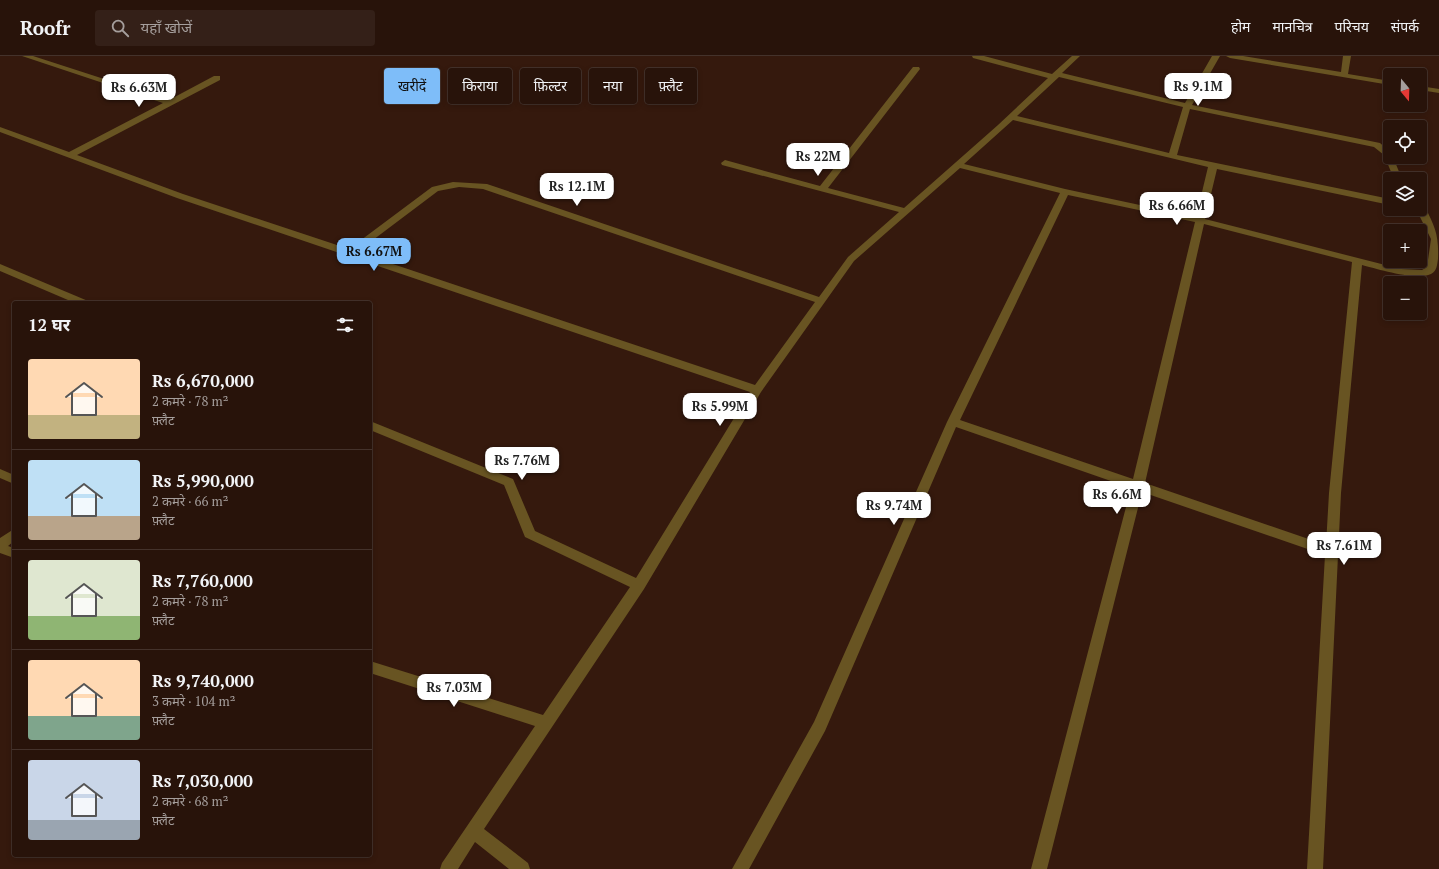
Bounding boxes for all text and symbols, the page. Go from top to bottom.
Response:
search box [95,10,375,46]
text: Roofr [20,15,71,40]
icon: search [109,17,131,39]
text: यहाँ खोजें [141,17,192,37]
text: होम [1231,17,1250,36]
text: मानचित्र [1272,17,1313,36]
text: परिचय [1335,17,1369,36]
text: संपर्क [1391,17,1419,36]
chip: खरीदें [384,68,440,104]
chip: किराया [448,68,512,104]
chip: फ़िल्टर [520,68,581,104]
chip: नया [589,68,637,104]
chip: फ़्लैट [645,68,697,104]
north arrow [1383,68,1427,112]
map controls [1383,68,1427,320]
pin: Rs 9.1M [1161,73,1235,107]
pin: Rs 6.63M [98,74,180,108]
text: Rs 9.1M [1173,77,1223,95]
text: Rs 6.63M [111,78,167,96]
button: locate [1383,120,1427,164]
pin: Rs 22M [785,143,851,177]
text: Rs 22M [795,147,841,165]
button: layers [1383,172,1427,216]
pin: Rs 12.1M [536,173,618,207]
text: Rs 12.1M [549,177,605,195]
pin: Rs 6.66M [1136,192,1218,226]
text: Rs 6.66M [1149,196,1205,214]
button: + [1383,224,1427,268]
pin: Rs 6.67M [333,238,415,272]
text: Rs 6.67M [346,242,402,260]
button: − [1383,276,1427,320]
text: 12 घर [28,313,70,336]
icon: filters [334,314,356,336]
text: Rs 6,670,000 [152,369,254,392]
icon: home [60,375,108,423]
text: 2 कमरे · 78 m² [152,392,228,410]
pin: Rs 5.99M [679,393,761,427]
text: Rs 5.99M [692,397,748,415]
text: फ़्लैट [152,411,175,429]
pin: Rs 7.76M [481,447,563,481]
text: Rs 7.76M [494,451,550,469]
text: Rs 5,990,000 [152,469,254,492]
icon: home [60,476,108,524]
pin: Rs 6.6M [1080,481,1154,515]
text: Rs 6.6M [1092,485,1142,503]
text: 2 कमरे · 66 m² [152,492,228,510]
pin: Rs 9.74M [853,492,935,526]
text: Rs 9.74M [866,496,922,514]
text: फ़्लैट [152,511,175,529]
pin: Rs 7.61M [1303,532,1385,566]
text: Rs 7.61M [1316,536,1372,554]
text: Rs 7,760,000 [152,569,253,592]
icon: home [60,576,108,624]
text: 2 कमरे · 78 m² [152,592,228,610]
text: फ़्लैट [152,611,175,629]
text: Rs 9,740,000 [152,669,254,692]
pin: Rs 7.03M [413,674,495,708]
icon: home [60,676,108,724]
text: Rs 7.03M [426,678,482,696]
text: 3 कमरे · 104 m² [152,692,235,710]
text: फ़्लैट [152,711,175,729]
text: Rs 7,030,000 [152,769,253,792]
icon: home [60,776,108,824]
text: 2 कमरे · 68 m² [152,792,228,810]
text: फ़्लैट [152,811,175,829]

